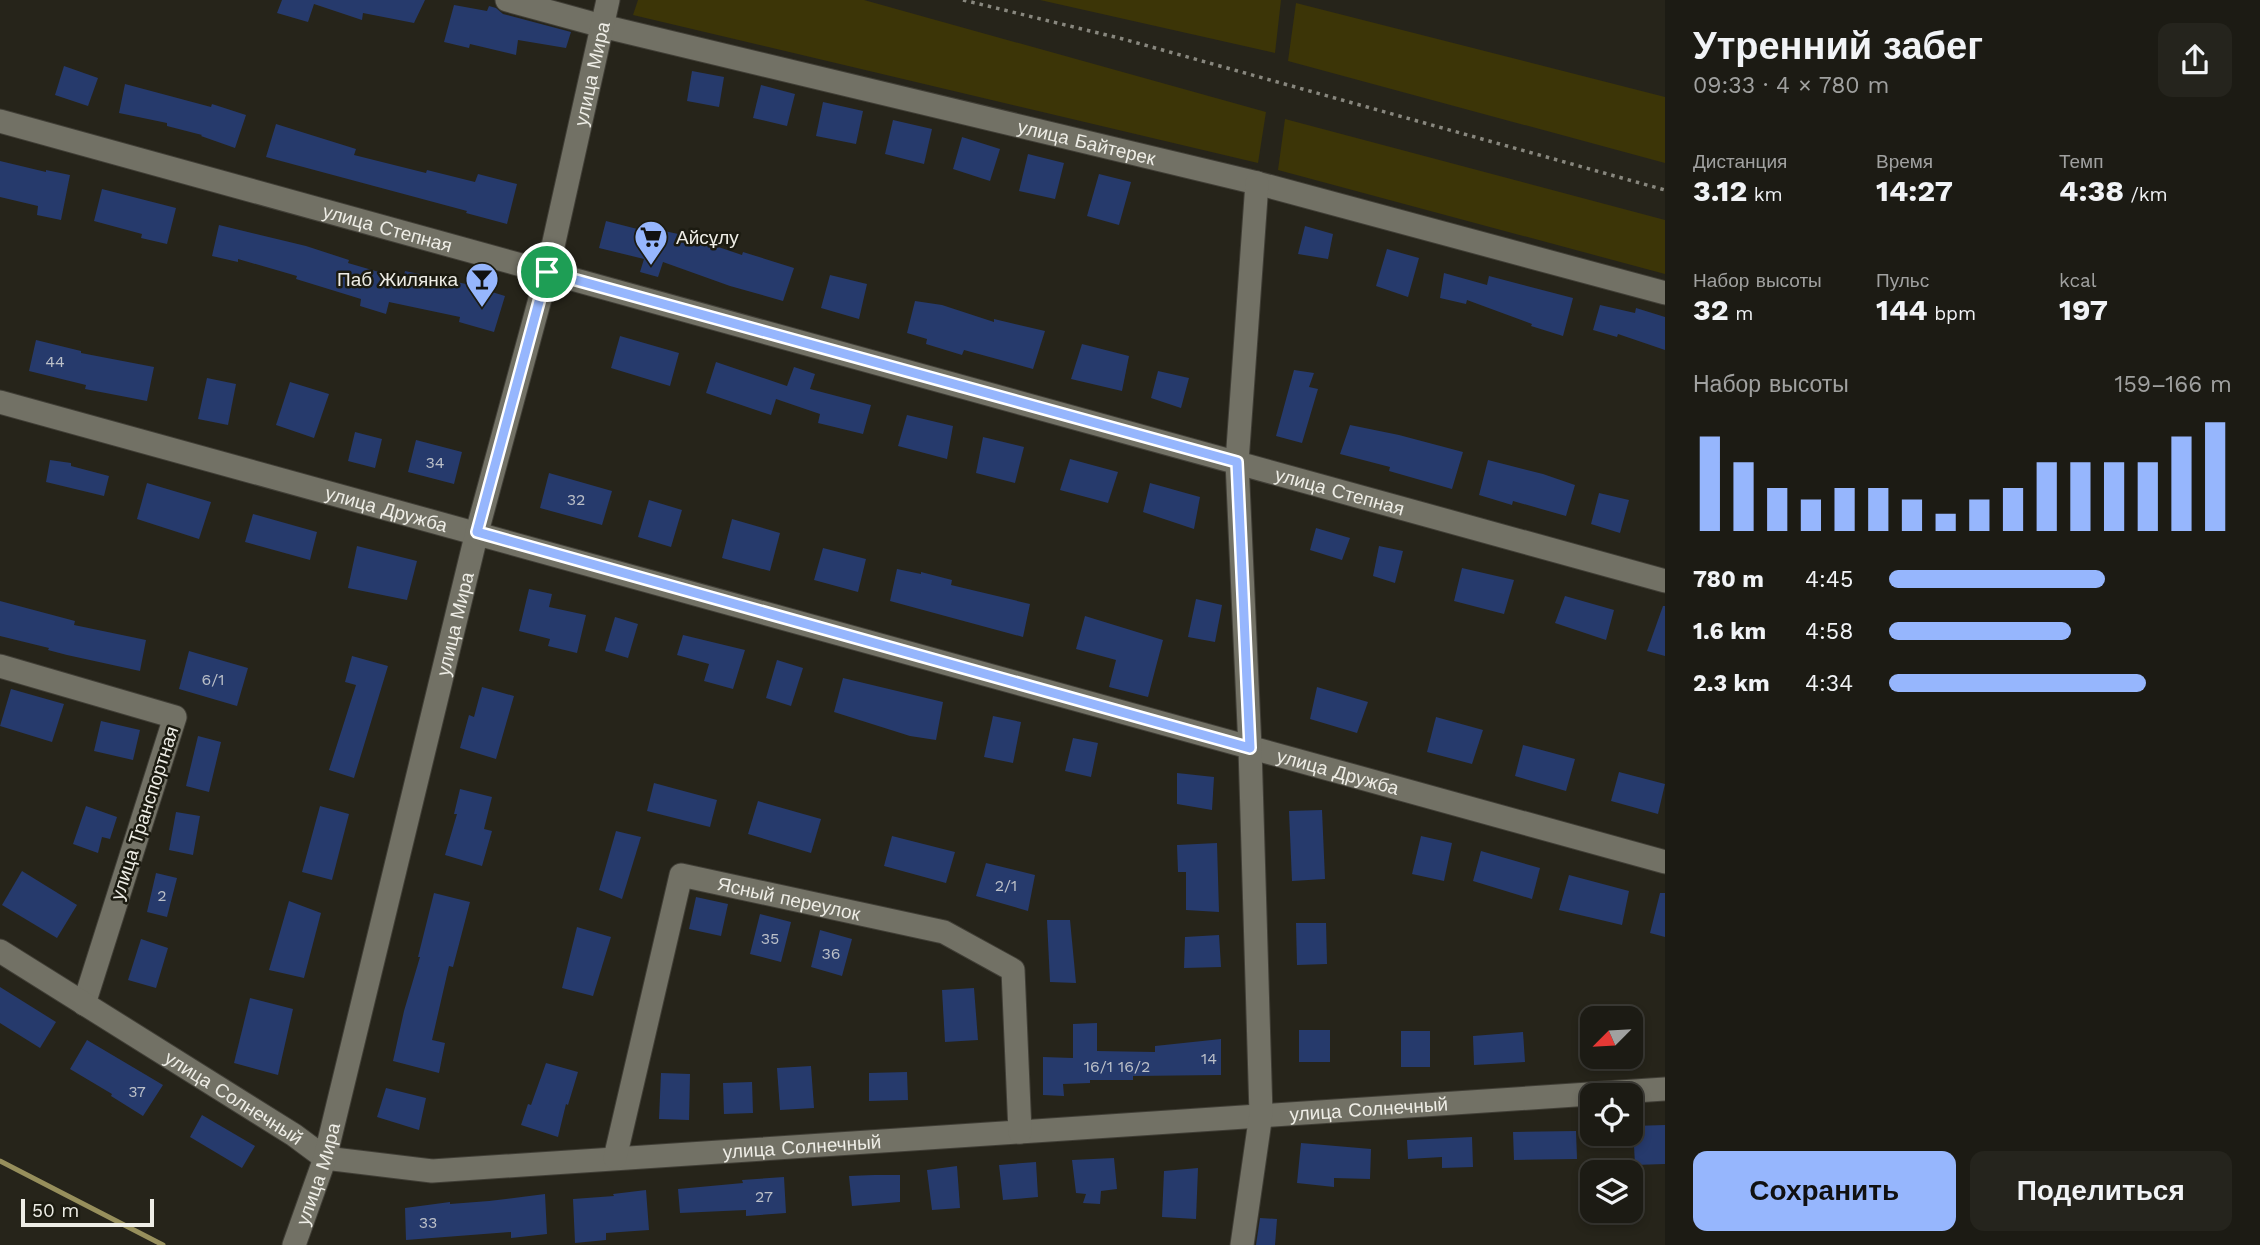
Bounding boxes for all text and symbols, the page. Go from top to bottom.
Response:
street label: улица Мира [569,19,615,128]
button: share [2158,23,2232,97]
text: Утренний забег [1693,24,1983,68]
text: 09:33 · 4 × 780 m [1693,72,1889,99]
street label: улица Байтерек [1015,115,1159,170]
text: Дистанция [1693,150,1787,173]
text: Время [1876,150,1933,173]
text: Темп [2059,150,2103,173]
text: 3.12 [1693,173,1747,208]
text: 14:27 [1876,173,1953,208]
text: 4:38 [2059,173,2124,208]
text: km [1747,183,1783,206]
text: /km [2124,183,2168,206]
street label: улица Степная [320,200,455,257]
supermarket icon: Айсұлу [632,218,670,267]
place label: Айсұлу [676,226,739,249]
pin [517,242,577,302]
icon: arrive [528,253,566,291]
bar icon: Паб Жилянка [463,260,501,309]
place label: Паб Жилянка [337,268,458,291]
text: Набор высоты [1693,269,1822,292]
text: Пульс [1876,269,1929,292]
text: kcal [2059,269,2097,292]
text: 32 [1693,292,1729,327]
text: 144 [1876,292,1928,327]
text: 197 [2059,292,2108,327]
text: m [1729,302,1753,325]
text: bpm [1928,302,1976,325]
house number: 44 [45,352,65,371]
text: Набор высоты [1693,371,1849,398]
text: 159–166 m [2114,371,2232,398]
house number: 34 [425,453,445,472]
street label: улица Степная [1272,463,1407,520]
street label: улица Дружба [323,481,450,537]
house number: 32 [567,490,585,509]
text: 780 m [1693,566,1764,593]
text: 4:45 [1805,566,1853,593]
street label: улица Мира [431,569,479,678]
text: 1.6 km [1693,618,1766,645]
text: 4:58 [1805,618,1853,645]
house number: 6/1 [202,670,224,689]
text: 2.3 km [1693,670,1770,697]
text: 4:34 [1805,670,1853,697]
street label: улица Транспортная [106,723,183,903]
street label: улица Дружба [1274,744,1402,800]
street label: Ясный переулок [715,872,863,926]
house number: 2/1 [995,876,1017,895]
house number: 2 [157,886,167,905]
house number: 35 [761,929,779,948]
house number: 36 [821,944,841,963]
north arrow [1580,1006,1643,1069]
map controls [1580,1006,1643,1223]
street label: улица Солнечный [160,1046,307,1150]
house number: 14 [1201,1049,1217,1068]
house number: 16/1 16/2 [1084,1057,1150,1076]
house number: 37 [128,1082,146,1101]
button: locate [1580,1083,1643,1146]
street label: улица Солнечный [1289,1092,1449,1126]
street label: улица Мира [291,1120,345,1228]
street label: улица Солнечный [722,1130,882,1164]
button: Сохранить [1693,1151,1956,1231]
button: Поделиться [1970,1151,2232,1231]
button: layers [1580,1160,1643,1223]
house number: 27 [755,1187,773,1206]
scale bar [21,1196,154,1228]
text: 50 m [32,1199,79,1222]
house number: 33 [419,1213,437,1232]

